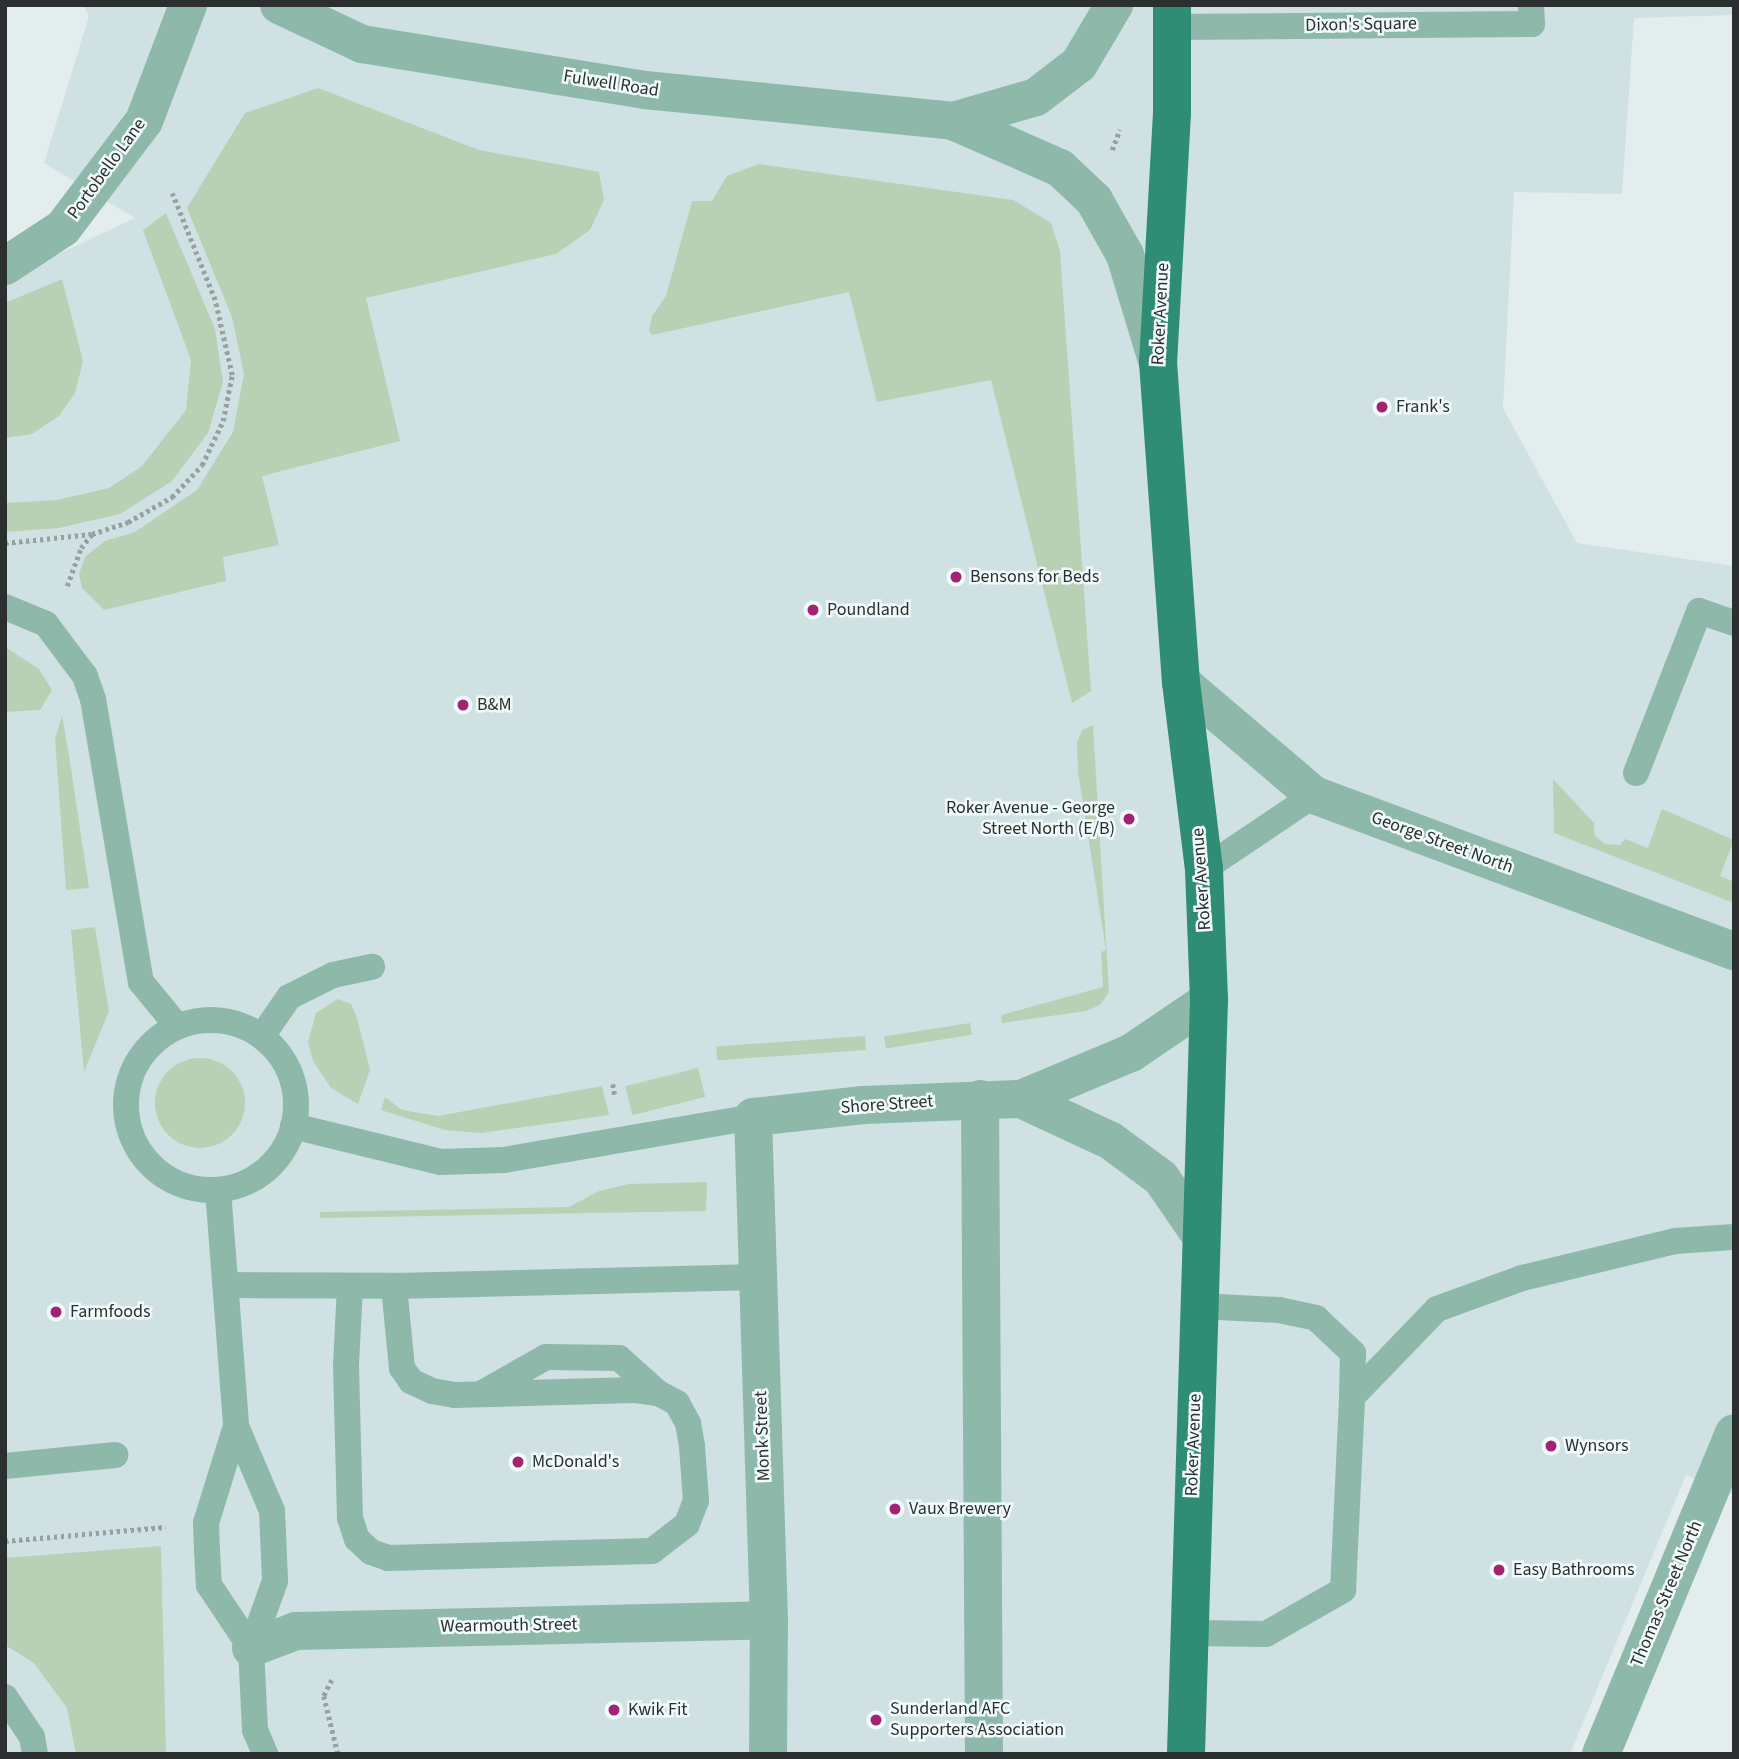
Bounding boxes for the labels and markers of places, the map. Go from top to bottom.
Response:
place label: Frank's [1396,396,1450,418]
marker: Frank's [1374,399,1390,415]
place label: Bensons for Beds [970,566,1099,588]
marker: Bensons for Beds [948,569,964,585]
place label: Poundland [827,599,910,621]
marker: Poundland [805,602,821,618]
place label: B&M [477,694,512,716]
marker: B&M [455,697,471,713]
place label: Roker Avenue - George Street North (E/B) [946,798,1115,840]
marker: Roker Avenue - George Street North (E/B) [1121,811,1137,827]
place label: Farmfoods [70,1301,151,1323]
marker: Farmfoods [48,1304,64,1320]
place label: Wynsors [1565,1435,1628,1457]
marker: Wynsors [1543,1438,1559,1454]
place label: McDonald's [532,1451,619,1473]
marker: McDonald's [510,1454,526,1470]
place label: Vaux Brewery [909,1498,1011,1520]
marker: Vaux Brewery [887,1501,903,1517]
place label: Easy Bathrooms [1513,1559,1634,1581]
marker: Easy Bathrooms [1491,1562,1507,1578]
place label: Kwik Fit [628,1699,687,1721]
place label: Sunderland AFC Supporters Association [890,1699,1064,1742]
marker: Kwik Fit [606,1702,622,1718]
marker: Sunderland AFC Supporters Association [868,1712,884,1728]

